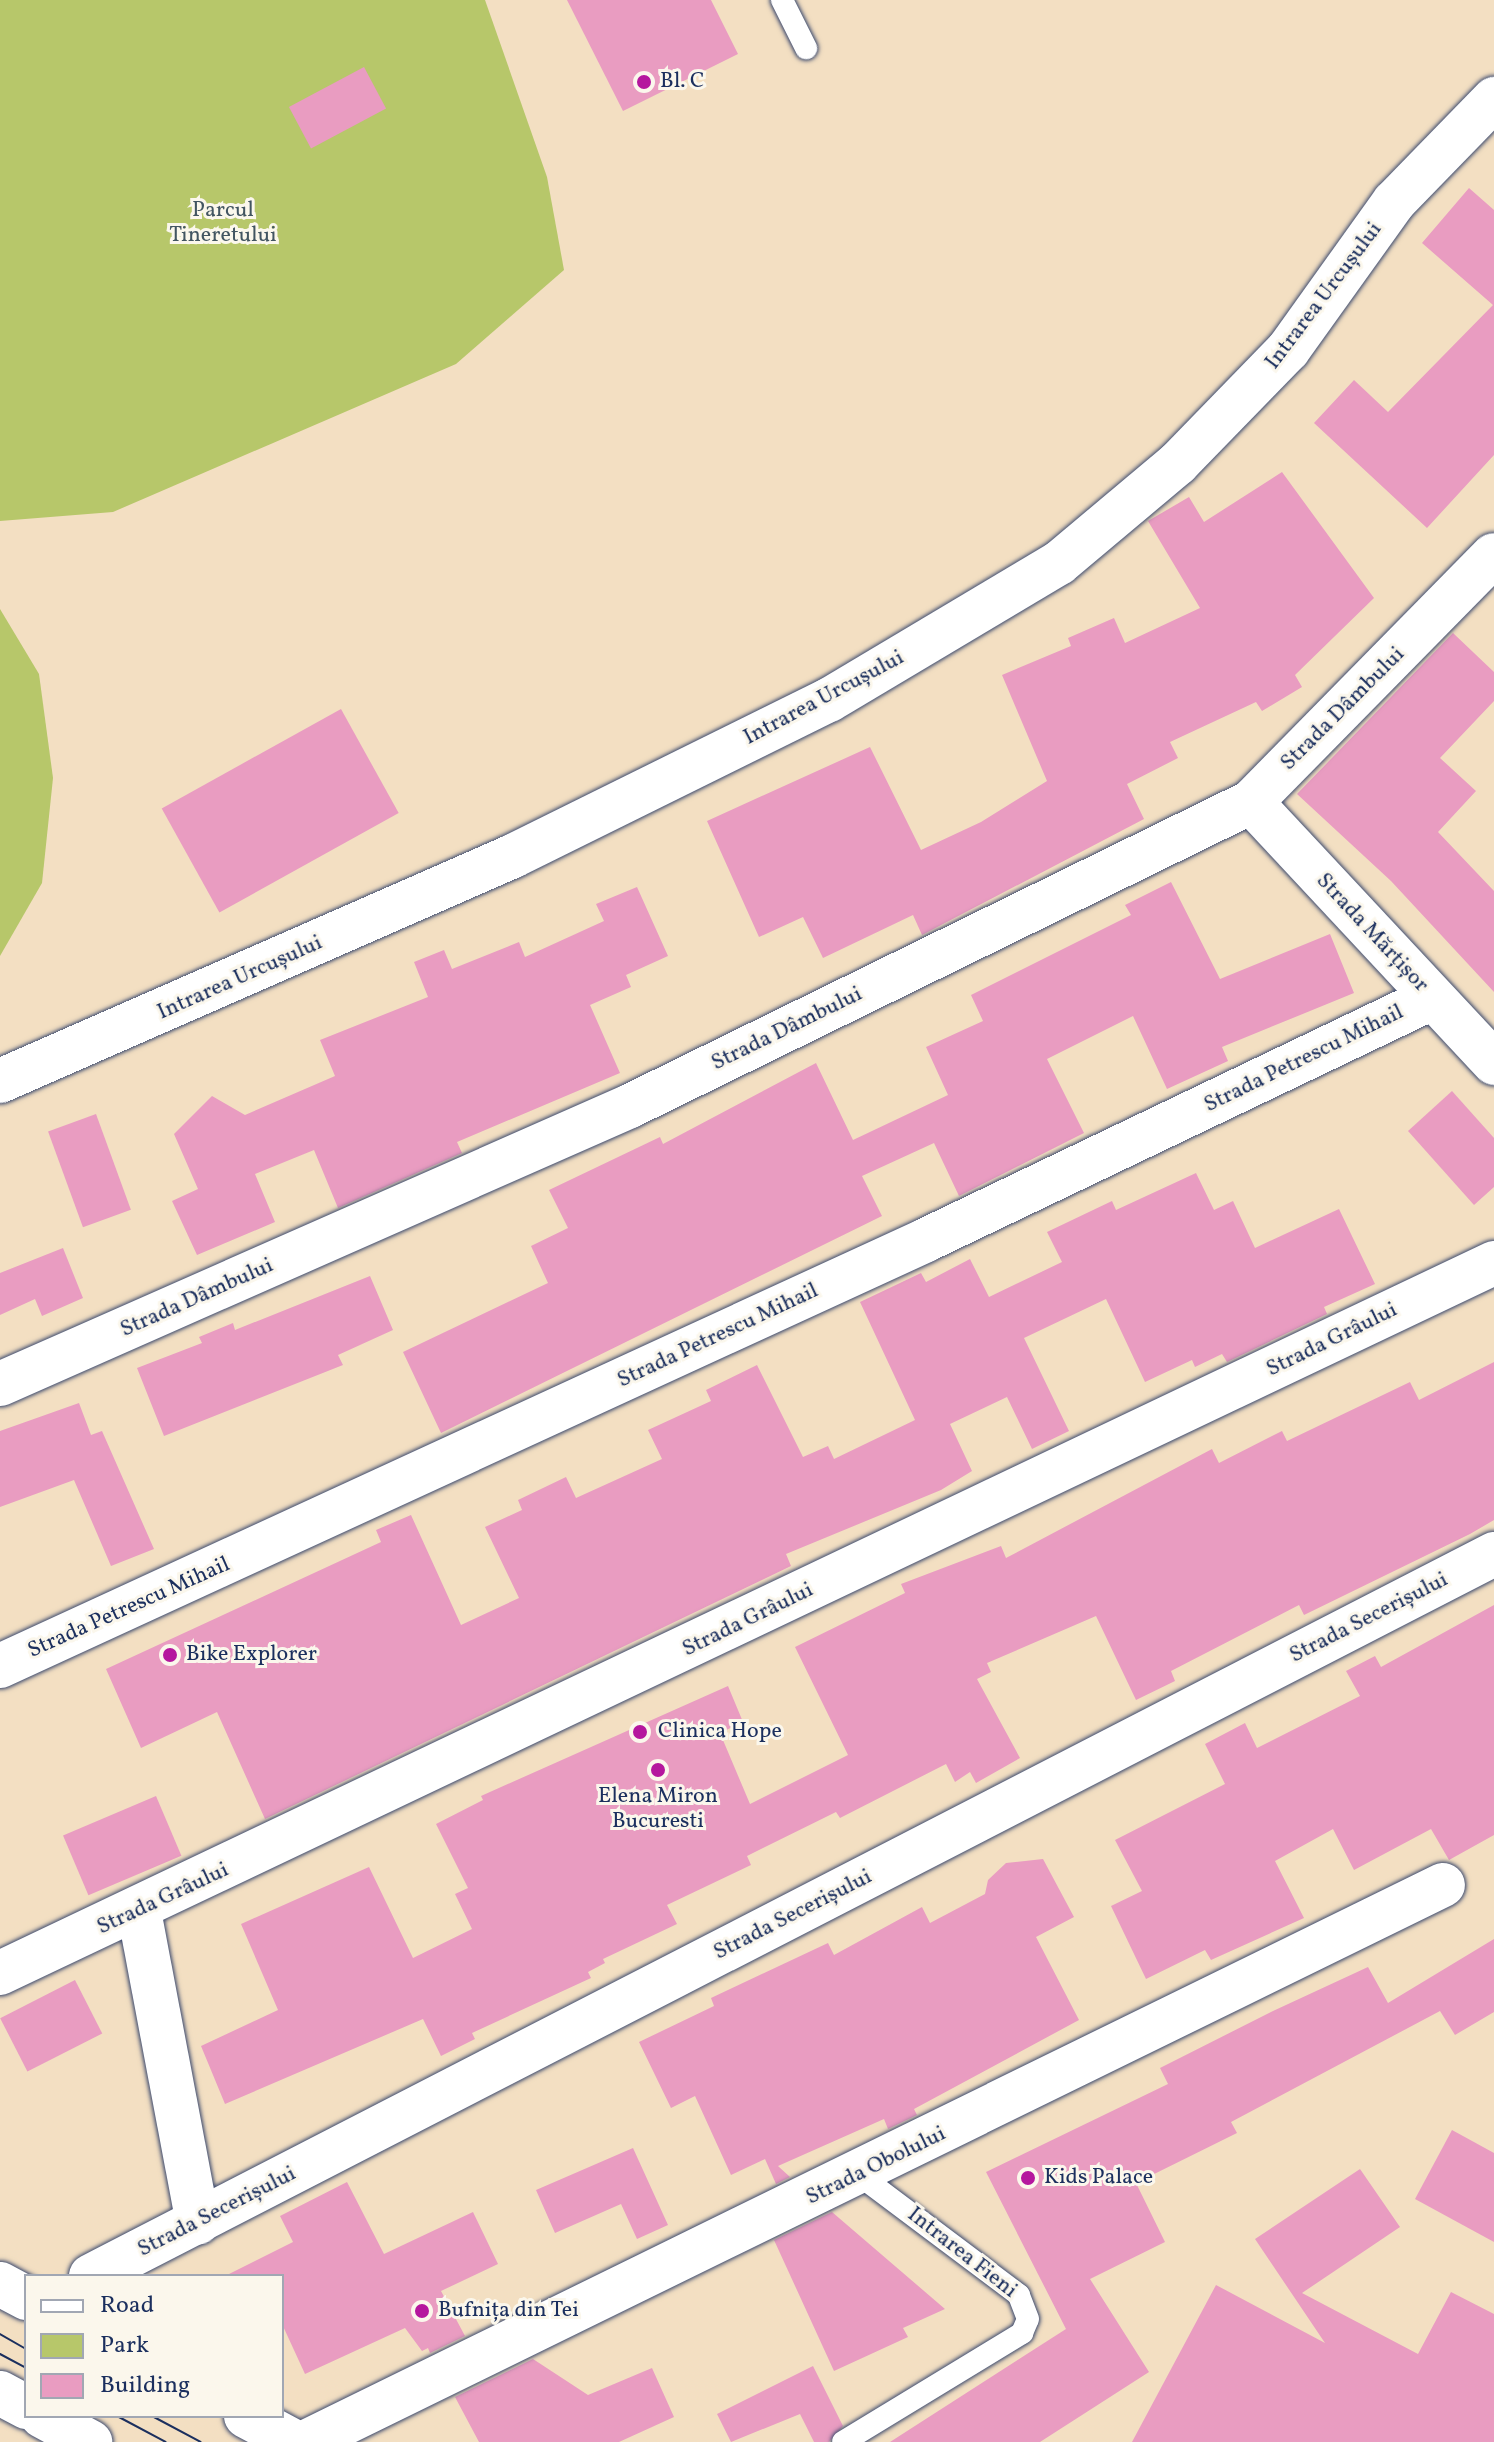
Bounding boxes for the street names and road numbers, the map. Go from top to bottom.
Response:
street label: Intrarea Urcușului [1260,217,1388,375]
street label: Strada Dâmbului [1276,642,1410,776]
street label: Intrarea Urcușului [739,645,909,751]
street label: Strada Mărțișor [1310,868,1434,998]
street label: Intrarea Urcușului [154,930,326,1026]
street label: Strada Dâmbului [707,981,867,1077]
street label: Strada Petrescu Mihail [1200,999,1408,1119]
street label: Strada Dâmbului [117,1253,277,1343]
street label: Strada Petrescu Mihail [613,1278,823,1394]
street label: Strada Grâului [1262,1297,1402,1383]
street label: Strada Petrescu Mihail [24,1552,234,1664]
street label: Strada Secerișului [1286,1567,1452,1669]
street label: Strada Grâului [678,1577,818,1663]
street label: Strada Grâului [93,1857,233,1941]
street label: Strada Secerișului [710,1864,876,1966]
street label: Strada Obolului [802,2121,950,2211]
street label: Strada Secerișului [134,2161,300,2263]
street label: Intrarea Fieni [902,2202,1022,2304]

